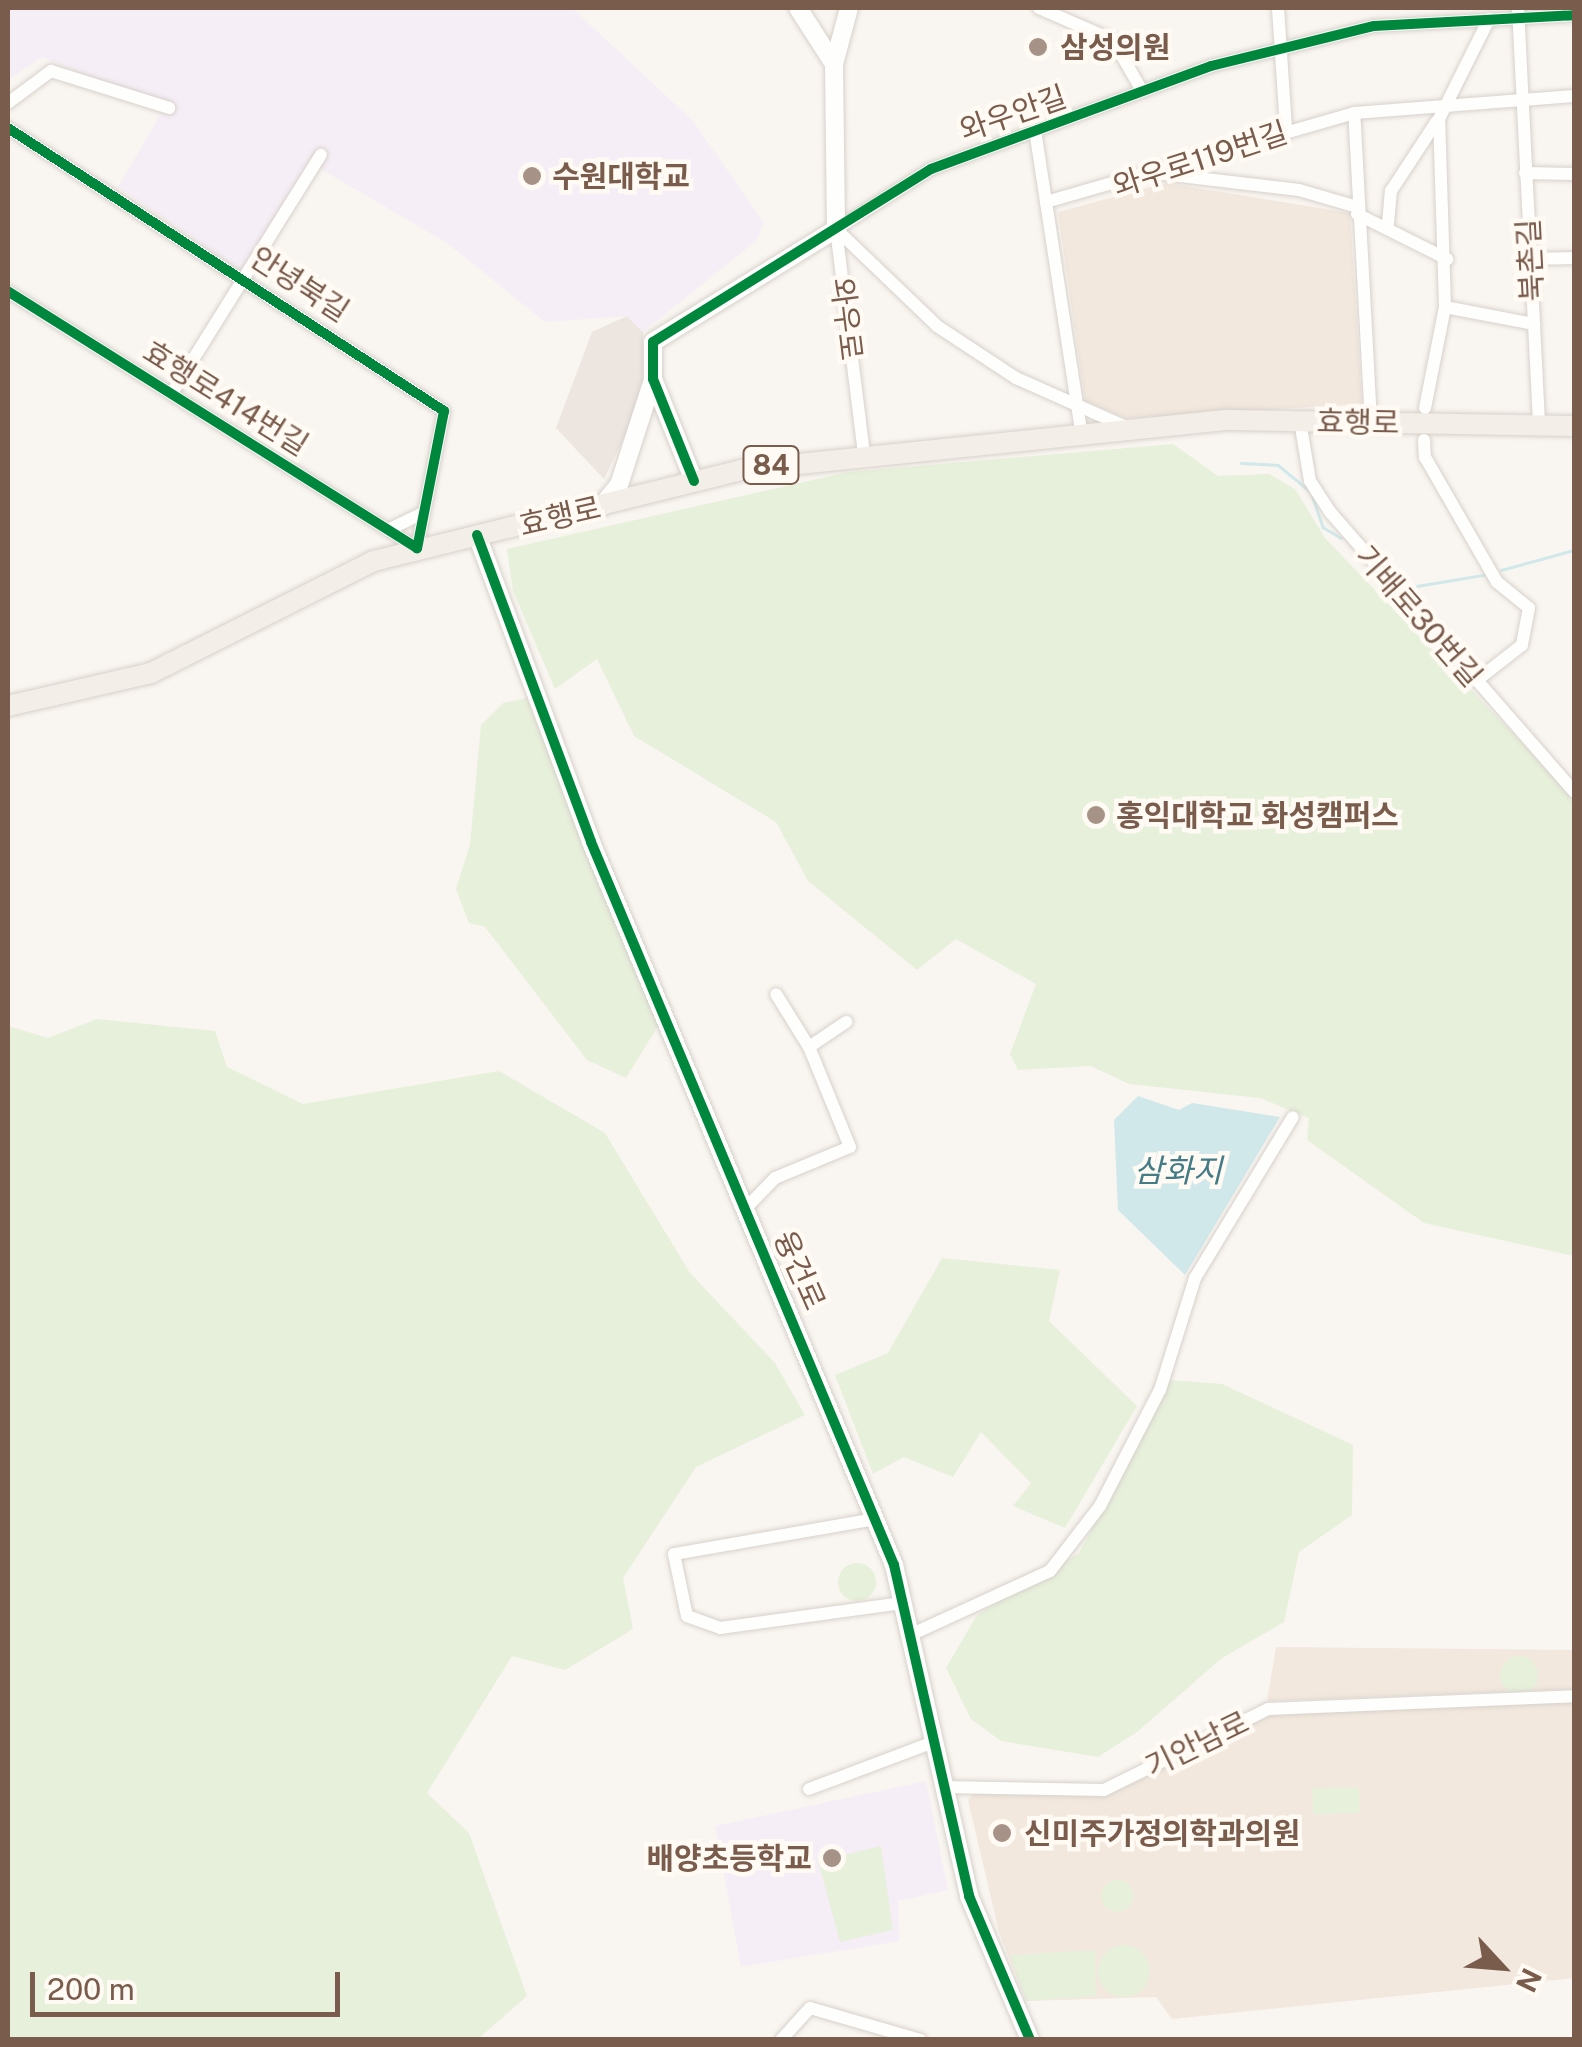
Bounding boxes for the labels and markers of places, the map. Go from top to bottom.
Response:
place label: 삼성의원 [1060,29,1170,65]
marker: 삼성의원 [1025,34,1051,60]
place label: 수원대학교 [552,158,690,194]
marker: 수원대학교 [521,165,543,187]
place label: 홍익대학교 화성캠퍼스 [1116,797,1399,833]
marker: 홍익대학교 화성캠퍼스 [1085,804,1107,826]
place label: 신미주가정의학과의원 [1024,1815,1300,1851]
marker: 신미주가정의학과의원 [989,1820,1015,1846]
place label: 배양초등학교 [646,1840,812,1876]
marker: 배양초등학교 [821,1847,843,1869]

